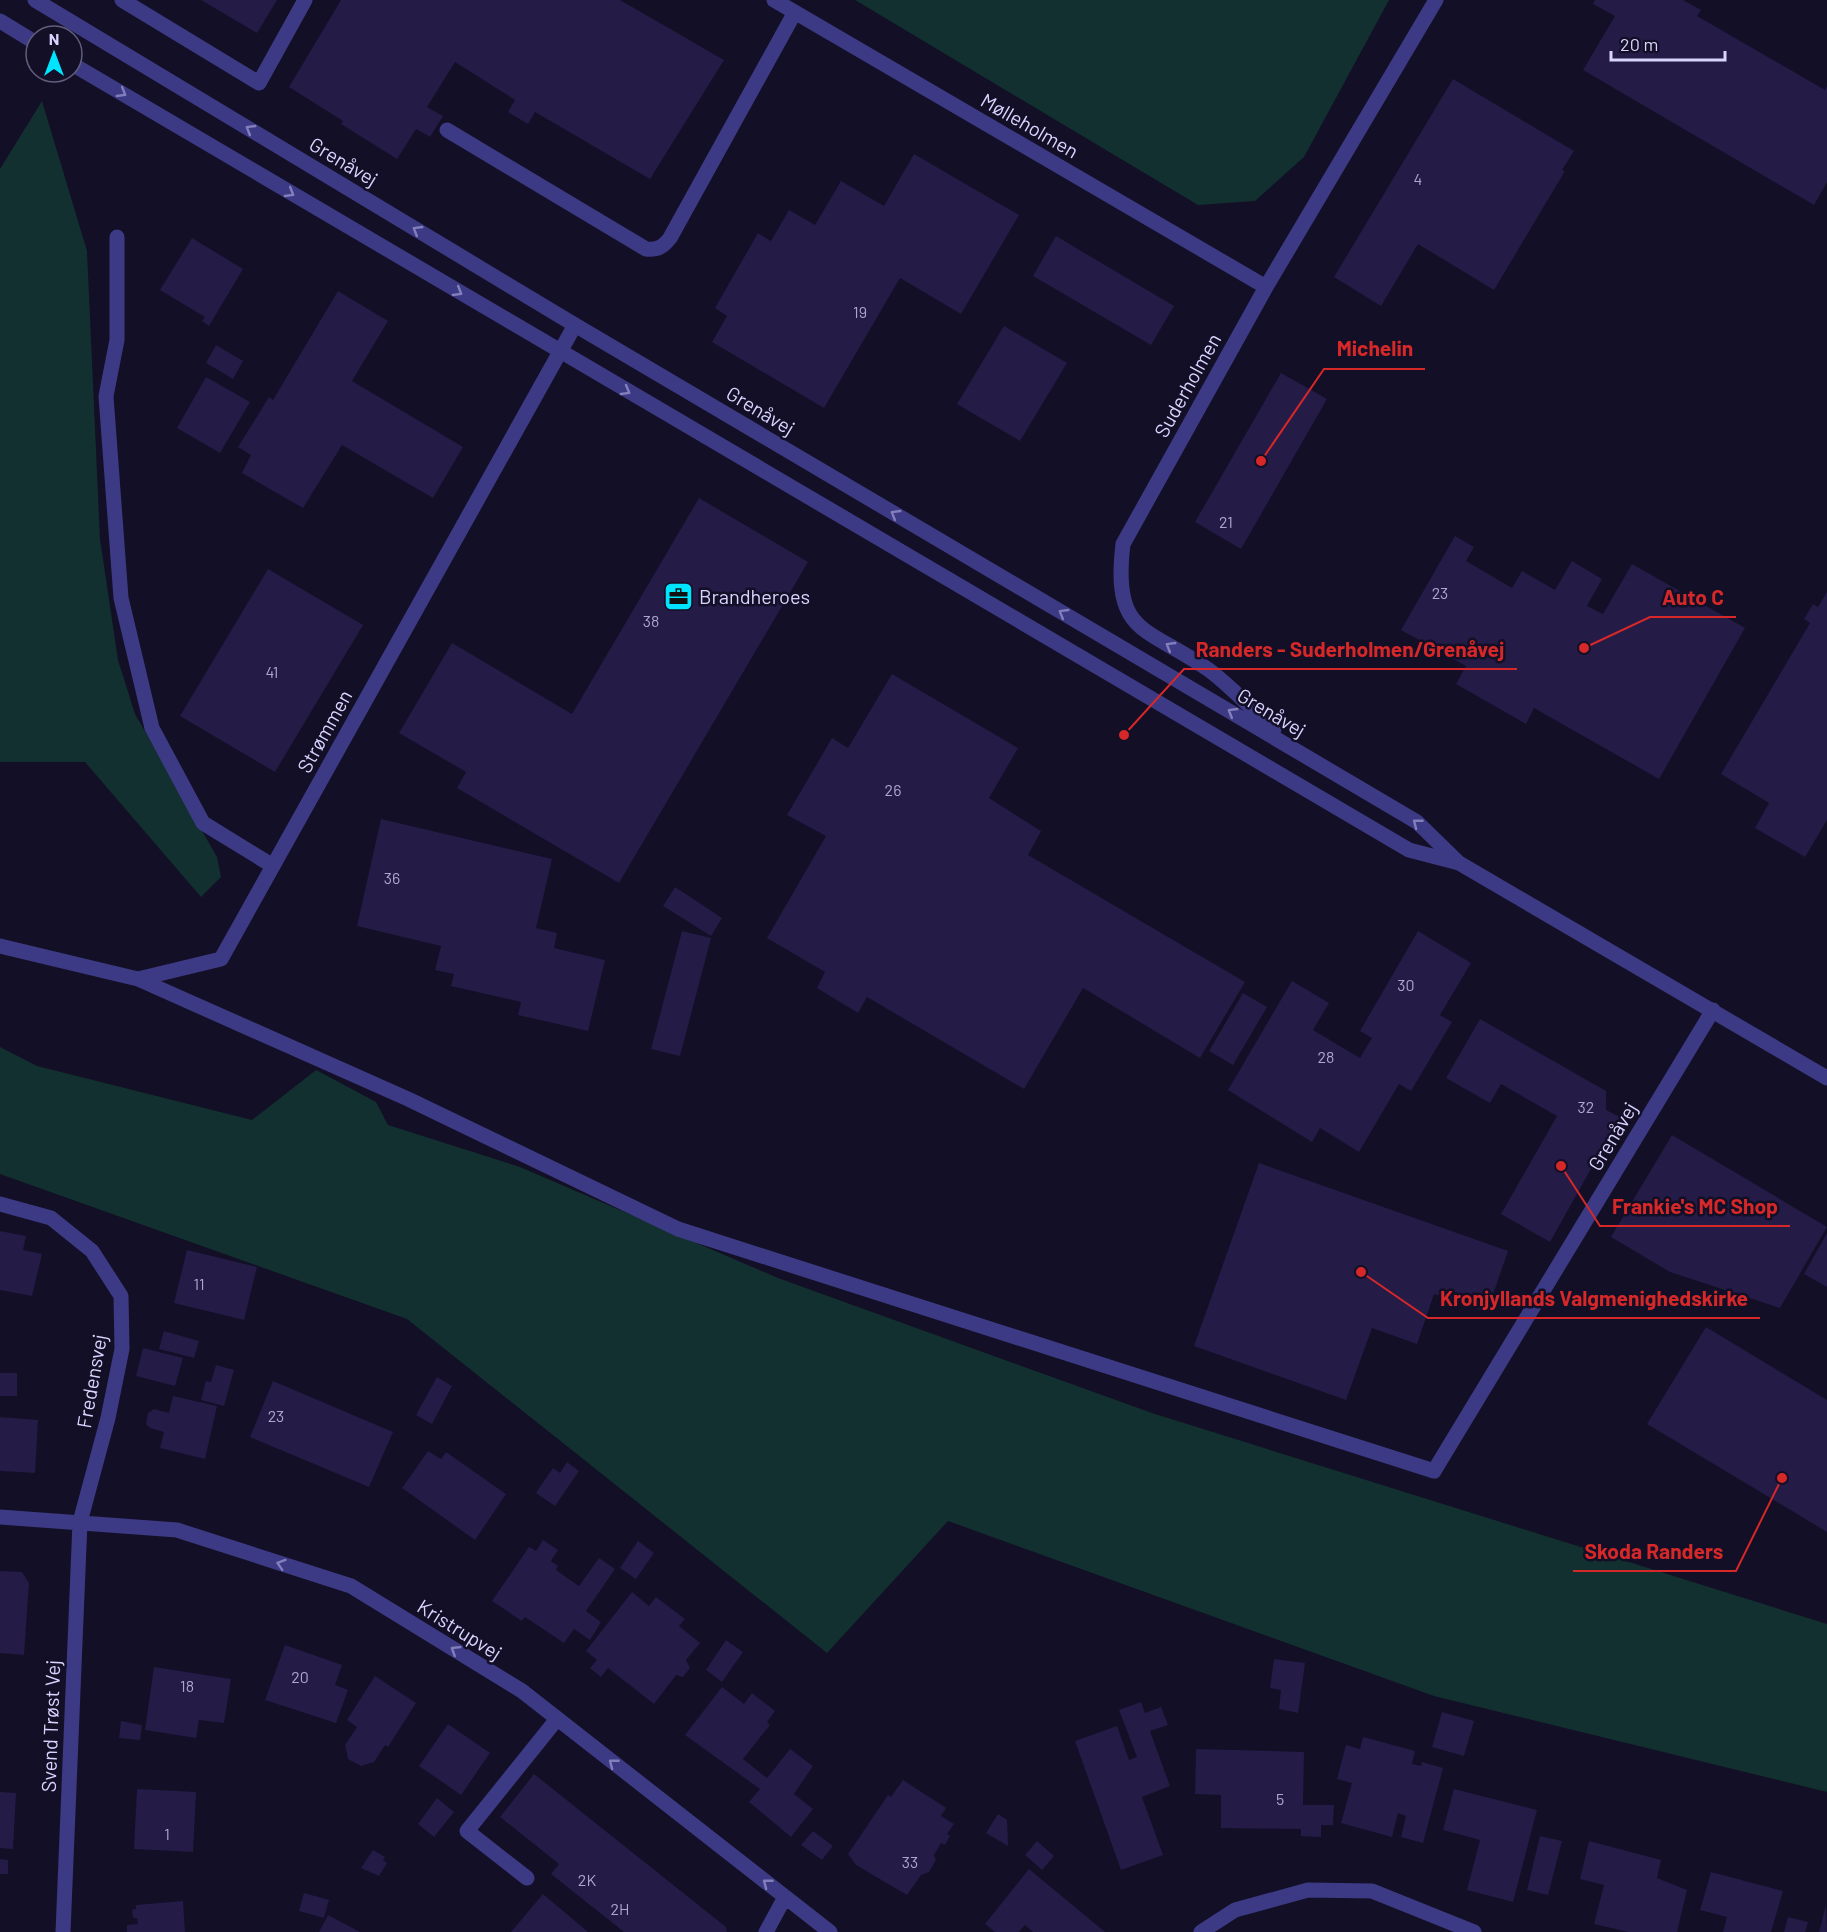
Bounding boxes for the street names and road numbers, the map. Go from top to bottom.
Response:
street label: Mølleholmen [977,87,1083,163]
street label: Grenåvej [305,131,383,191]
street label: Suderholmen [1149,329,1225,441]
street label: Grenåvej [722,380,800,440]
street label: Grenåvej [1233,682,1311,742]
street label: Strømmen [291,685,357,777]
street label: Grenåvej [1582,1097,1642,1175]
street label: Fredensvej [71,1332,111,1430]
street label: Kristrupvej [413,1594,507,1664]
street label: Svend Trøst Vej [36,1659,64,1793]

